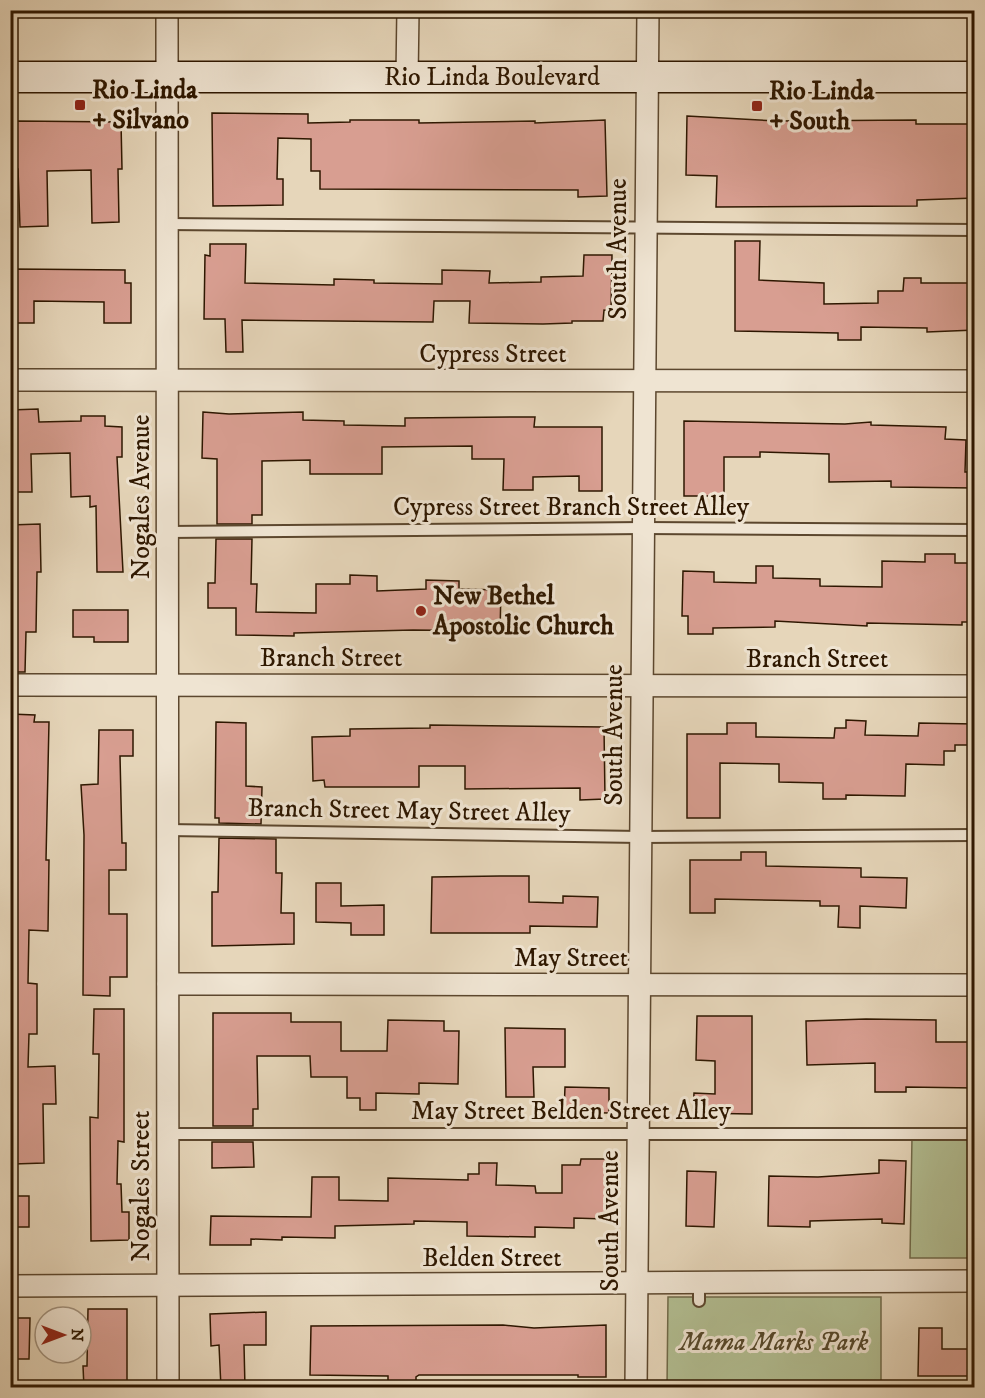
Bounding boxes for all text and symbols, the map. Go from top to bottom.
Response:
street label: Rio Linda Boulevard [384,61,600,94]
place label: Rio Linda + Silvano [92,74,198,137]
place label: Rio Linda + South [769,75,875,138]
marker: Rio Linda + Silvano [73,98,87,112]
marker: Rio Linda + South [750,99,764,113]
street label: South Avenue [602,178,635,320]
street label: Cypress Street [419,338,567,371]
street label: Nogales Avenue [125,415,158,579]
street label: Cypress Street Branch Street Alley [393,491,750,524]
place label: New Bethel Apostolic Church [432,580,614,643]
marker: New Bethel Apostolic Church [414,604,428,618]
street label: Branch Street [260,642,402,675]
street label: Branch Street [746,643,888,676]
street label: South Avenue [598,664,631,806]
street label: Branch Street May Street Alley [247,792,571,830]
street label: May Street [514,942,628,975]
street label: May Street Belden Street Alley [411,1095,732,1128]
street label: Nogales Street [125,1110,158,1262]
street label: South Avenue [594,1150,627,1292]
street label: Belden Street [422,1242,562,1275]
north arrow [33,1305,93,1365]
park label: Mama Marks Park [678,1326,869,1359]
text: N [67,1328,87,1342]

